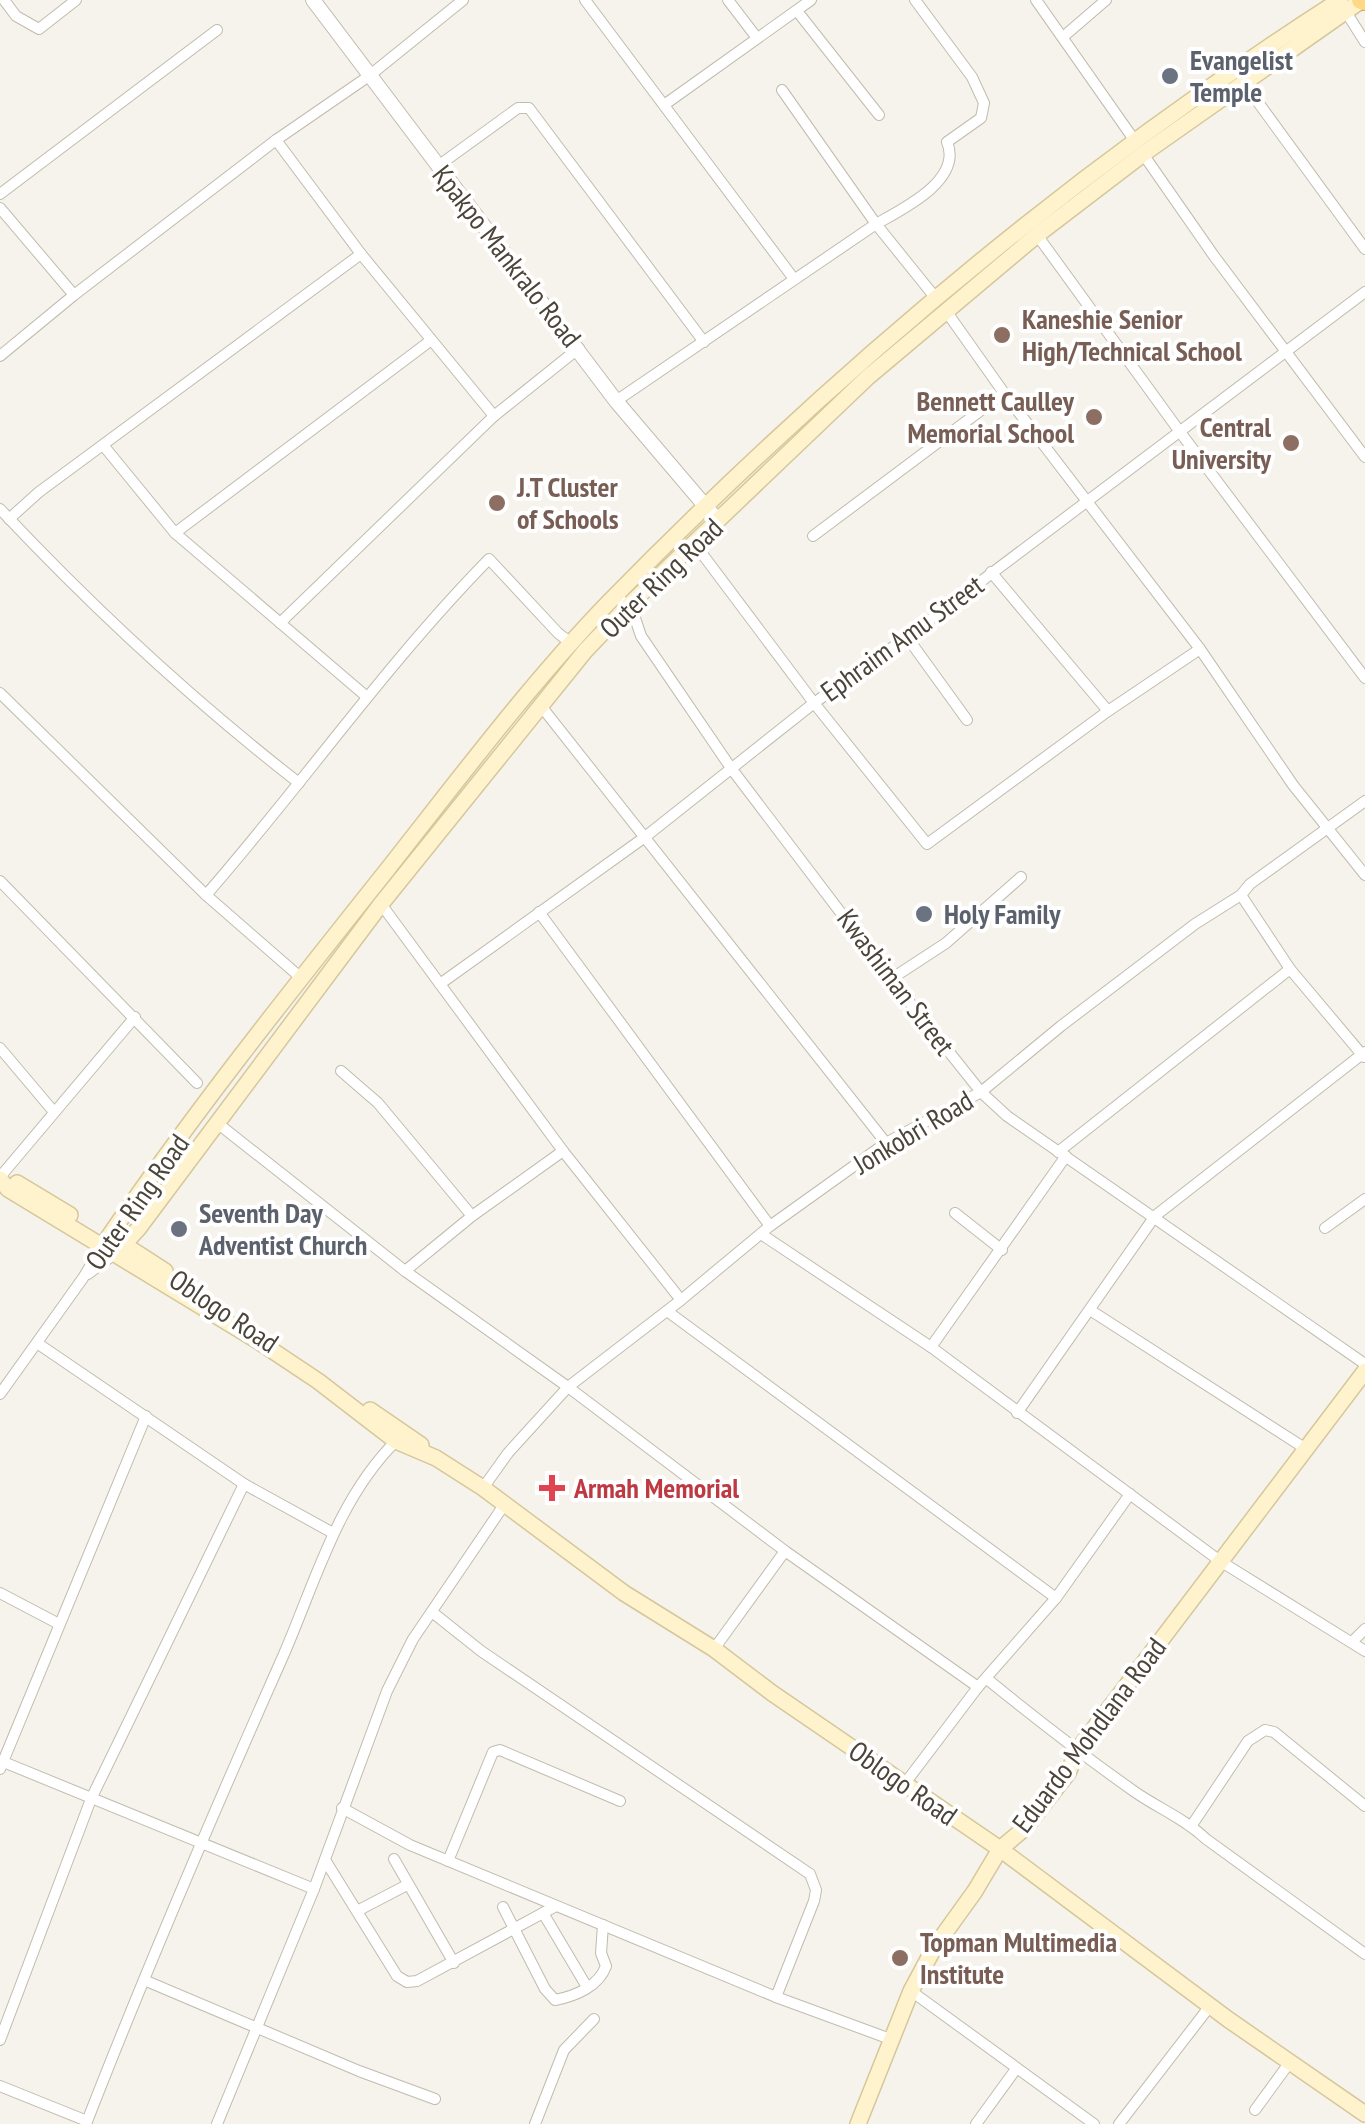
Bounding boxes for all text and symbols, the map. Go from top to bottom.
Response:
place label: Evangelist Temple [1190,41,1293,110]
marker: Evangelist Temple [1159,65,1181,87]
street label: Kpakpo Mankralo Road [425,157,590,354]
place label: Kaneshie Senior High/Technical School [1022,300,1242,369]
marker: Kaneshie Senior High/Technical School [991,324,1013,346]
place label: Bennett Caulley Memorial School [907,382,1075,451]
marker: Bennett Caulley Memorial School [1083,406,1105,428]
place label: Central University [1172,408,1272,477]
marker: Central University [1280,432,1302,454]
place label: J.T Cluster of Schools [516,468,619,537]
marker: J.T Cluster of Schools [486,492,508,514]
street label: Outer Ring Road [591,510,730,646]
street label: Ephraim Amu Street [813,566,991,709]
place label: Holy Family [944,895,1061,932]
street label: Kwashiman Street [829,901,964,1062]
marker: Holy Family [913,903,935,925]
street label: Jonkobri Road [845,1081,979,1182]
street label: Outer Ring Road [76,1126,197,1277]
place label: Seventh Day Adventist Church [198,1194,367,1263]
marker: Seventh Day Adventist Church [168,1218,190,1240]
street label: Oblogo Road [163,1261,286,1361]
place label: Armah Memorial [573,1469,739,1506]
marker: Armah Memorial [539,1475,565,1501]
street label: Eduardo Mohdlana Road [1003,1630,1174,1840]
street label: Oblogo Road [842,1732,965,1833]
place label: Topman Multimedia Institute [920,1923,1117,1992]
marker: Topman Multimedia Institute [889,1947,911,1969]

